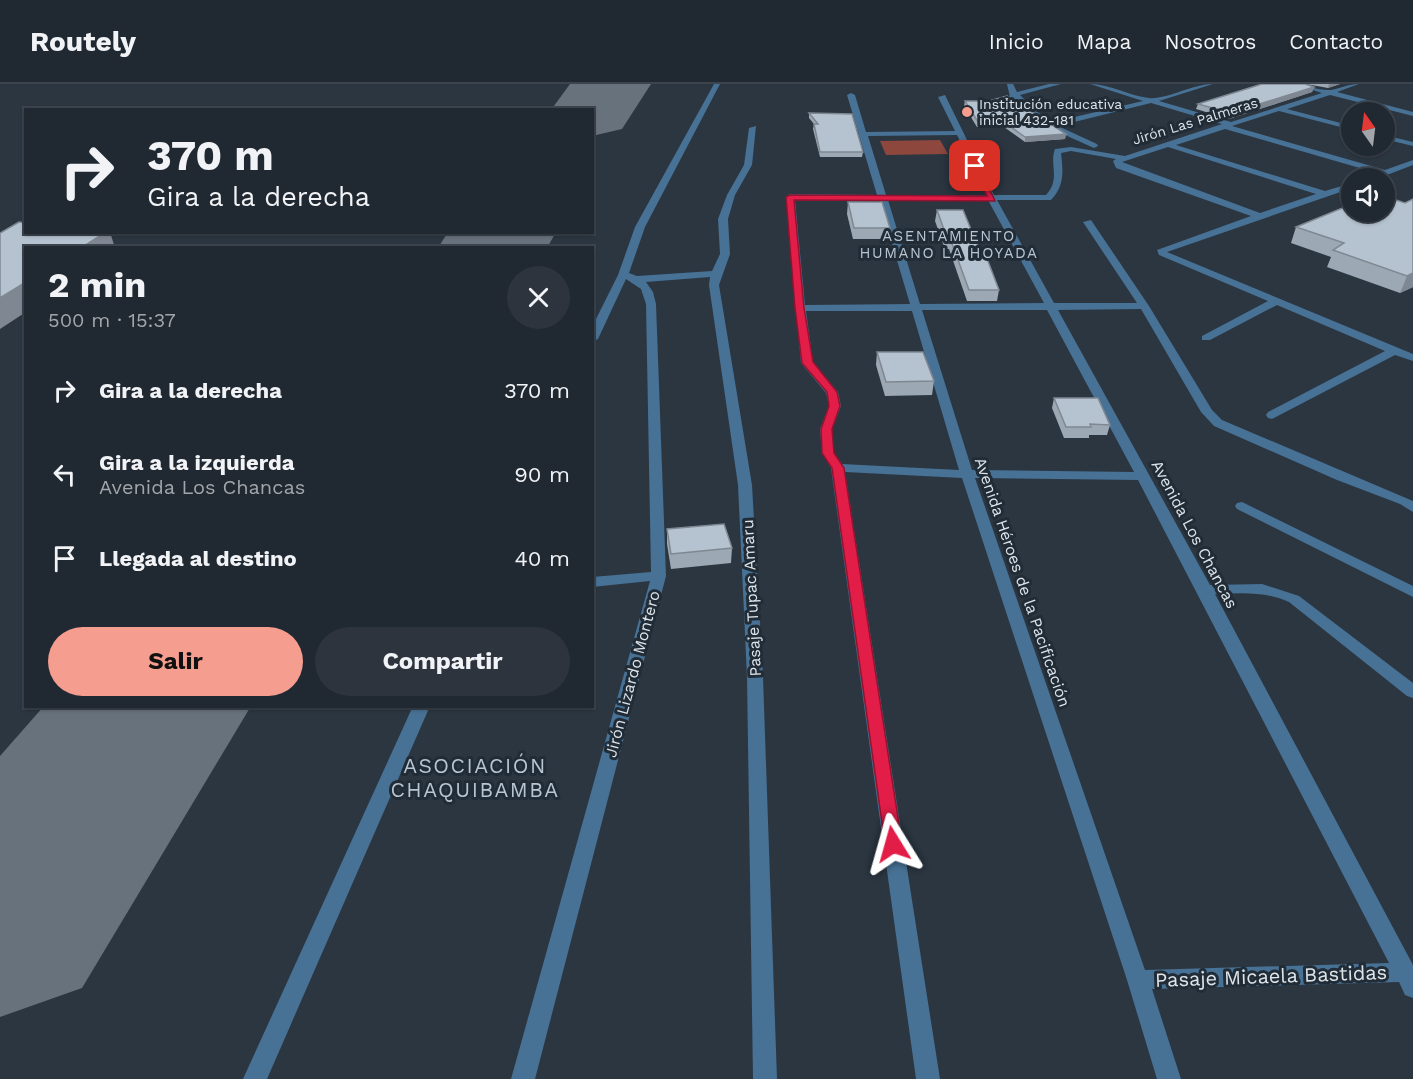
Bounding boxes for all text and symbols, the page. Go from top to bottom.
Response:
text: Routely [30,25,136,58]
text: Inicio [989,29,1044,54]
text: Mapa [1077,29,1131,54]
text: Nosotros [1164,29,1256,54]
text: Contacto [1289,29,1383,54]
street label: Jirón Las Palmeras [1130,94,1260,148]
place label: Institución educativa inicial 432-181 [979,96,1122,128]
north arrow [1341,102,1395,156]
map controls [1341,102,1395,222]
marker: Institución educativa inicial 432-181 [960,105,974,119]
text: 370 m [147,131,274,180]
icon: right [48,132,126,210]
pin [949,140,1000,191]
icon: arrive [958,149,991,182]
button: sound [1341,168,1395,222]
text: Gira a la derecha [147,181,370,213]
district label: ASENTAMIENTO HUMANO LA HOYADA [860,227,1038,262]
text: 2 min [48,264,146,306]
button: close [507,266,570,329]
text: 500 m · 15:37 [48,308,176,332]
icon: right [48,374,81,407]
text: Gira a la derecha [99,378,282,403]
text: 370 m [504,378,570,403]
text: Gira a la izquierda [99,450,295,475]
street label: Avenida Héroes de la Pacificación [971,455,1074,710]
street label: Avenida Los Chancas [1147,457,1242,612]
icon: left [48,458,81,491]
text: 90 m [514,462,570,487]
text: Avenida Los Chancas [99,475,305,499]
street label: Pasaje Tupac Amaru [738,519,765,677]
icon: arrive [48,542,81,575]
text: Llegada al destino [99,546,297,571]
text: 40 m [514,546,570,571]
street label: Jirón Lizardo Montero [601,589,664,760]
button: Salir [48,627,303,696]
button: Compartir [315,627,570,696]
district label: ASOCIACIÓN CHAQUIBAMBA [390,753,560,802]
position arrow [861,812,925,876]
street label: Pasaje Micaela Bastidas [1154,960,1388,992]

